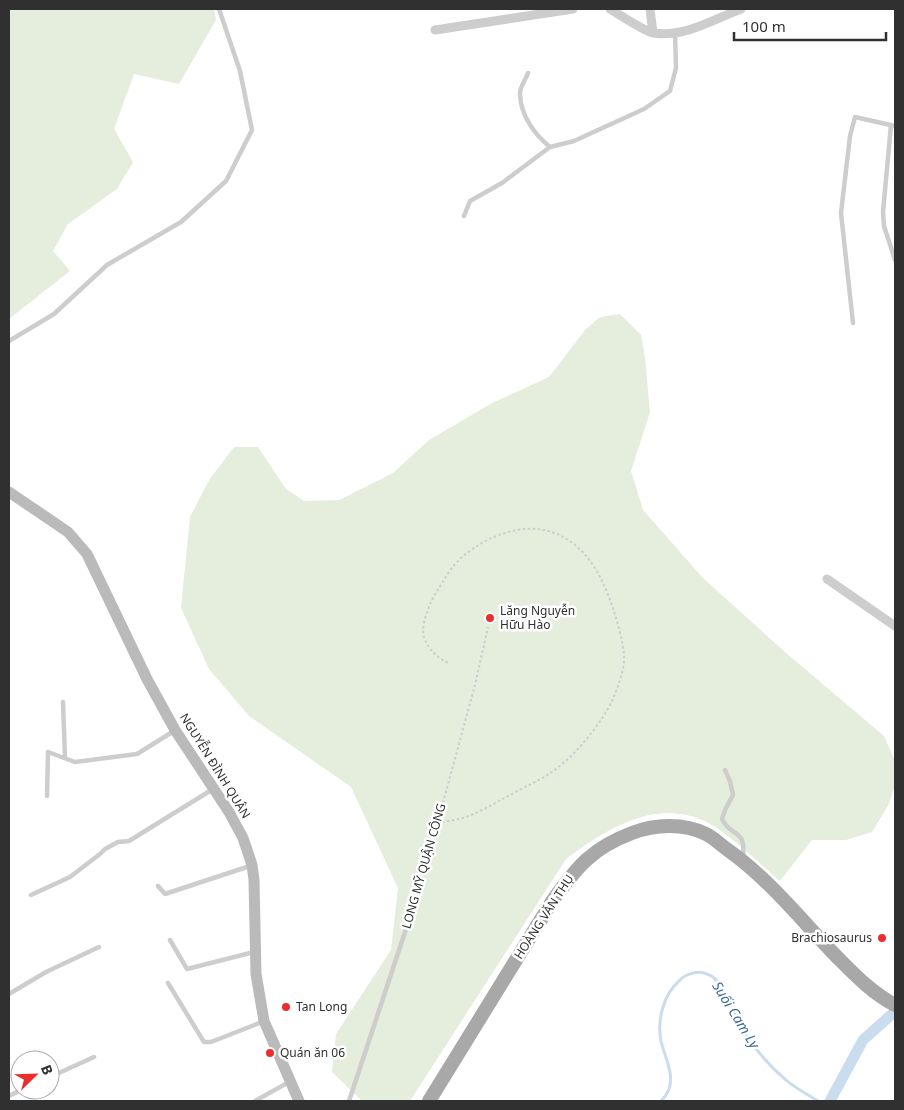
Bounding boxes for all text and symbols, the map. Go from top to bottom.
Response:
scale bar [734,10,886,42]
text: 100 m [742,16,786,36]
place label: Lăng Nguyễn Hữu Hào [500,602,575,633]
marker: Lăng Nguyễn Hữu Hào [484,612,496,624]
street label: NGUYỄN ĐÌNH QUÂN [176,709,256,822]
street label: LONG MỸ QUẬN CÔNG [397,801,450,931]
street label: HOÀNG VĂN THỤ [510,871,577,962]
place label: Brachiosaurus [791,929,872,946]
marker: Brachiosaurus [876,932,888,944]
water label: Suối Cam Ly [708,978,765,1053]
place label: Tan Long [296,998,347,1015]
marker: Tan Long [280,1001,292,1013]
place label: Quán ăn 06 [280,1044,345,1061]
marker: Quán ăn 06 [264,1047,276,1059]
north arrow [10,1050,60,1100]
text: B [37,1062,58,1078]

